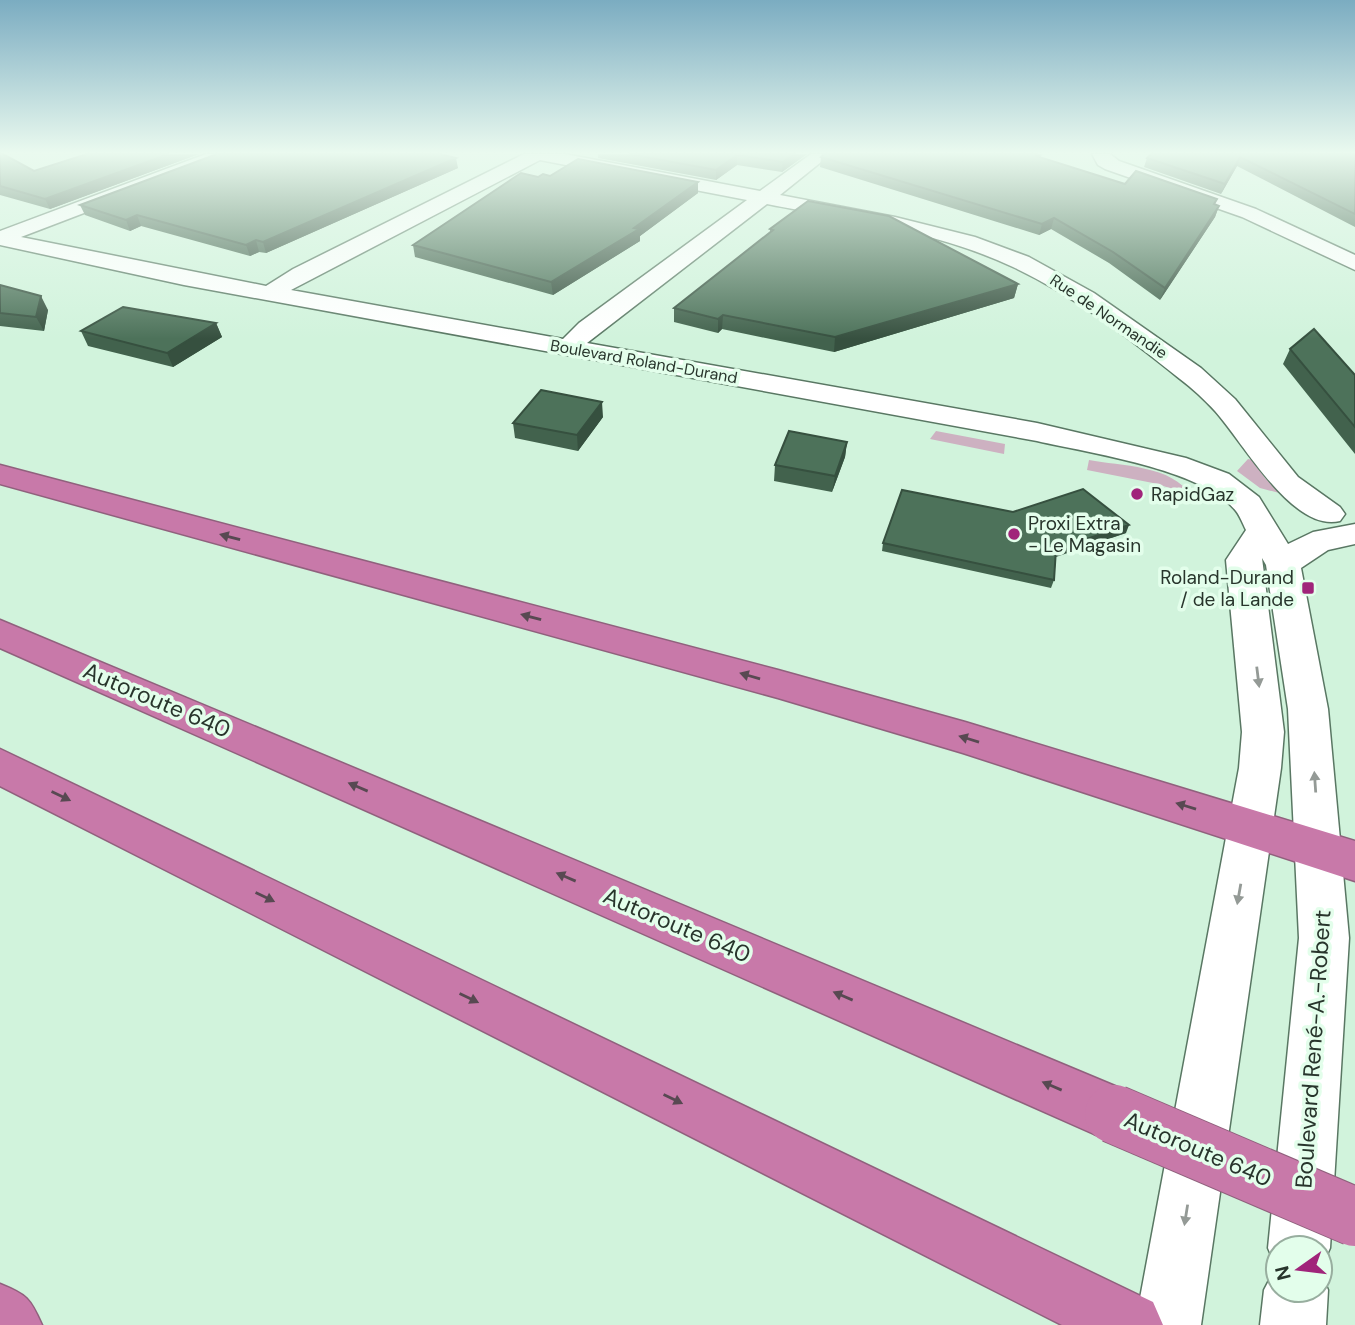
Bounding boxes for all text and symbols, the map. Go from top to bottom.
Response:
street label: Rue de Normandie [1046,269,1171,363]
street label: Boulevard Roland-Durand [549,335,739,388]
place label: RapidGaz [1151,482,1234,507]
marker: RapidGaz [1129,486,1145,502]
place label: Proxi Extra - Le Magasin [1028,511,1141,558]
marker: Proxi Extra - Le Magasin [1006,526,1022,542]
one-way arrow [218,531,240,542]
place label: Roland-Durand / de la Lande [1160,565,1294,612]
marker: Roland-Durand / de la Lande [1300,580,1316,596]
one-way arrow [519,611,541,622]
street label: Autoroute 640 [79,655,235,745]
one-way arrow [1252,666,1263,688]
one-way arrow [739,670,761,681]
one-way arrow [958,734,979,744]
one-way arrow [1309,770,1320,792]
one-way arrow [347,781,368,792]
one-way arrow [51,791,71,802]
one-way arrow [1176,800,1197,810]
one-way arrow [556,871,577,882]
street label: Autoroute 640 [599,880,755,970]
one-way arrow [1233,883,1244,905]
one-way arrow [255,892,275,903]
street label: Boulevard René-A.-Robert [1288,909,1338,1189]
one-way arrow [833,990,853,1002]
one-way arrow [459,992,479,1004]
one-way arrow [1041,1081,1062,1092]
one-way arrow [663,1093,683,1105]
street label: Autoroute 640 [1120,1104,1276,1194]
one-way arrow [1180,1204,1191,1226]
north arrow [1264,1234,1334,1304]
text: N [1269,1263,1297,1283]

